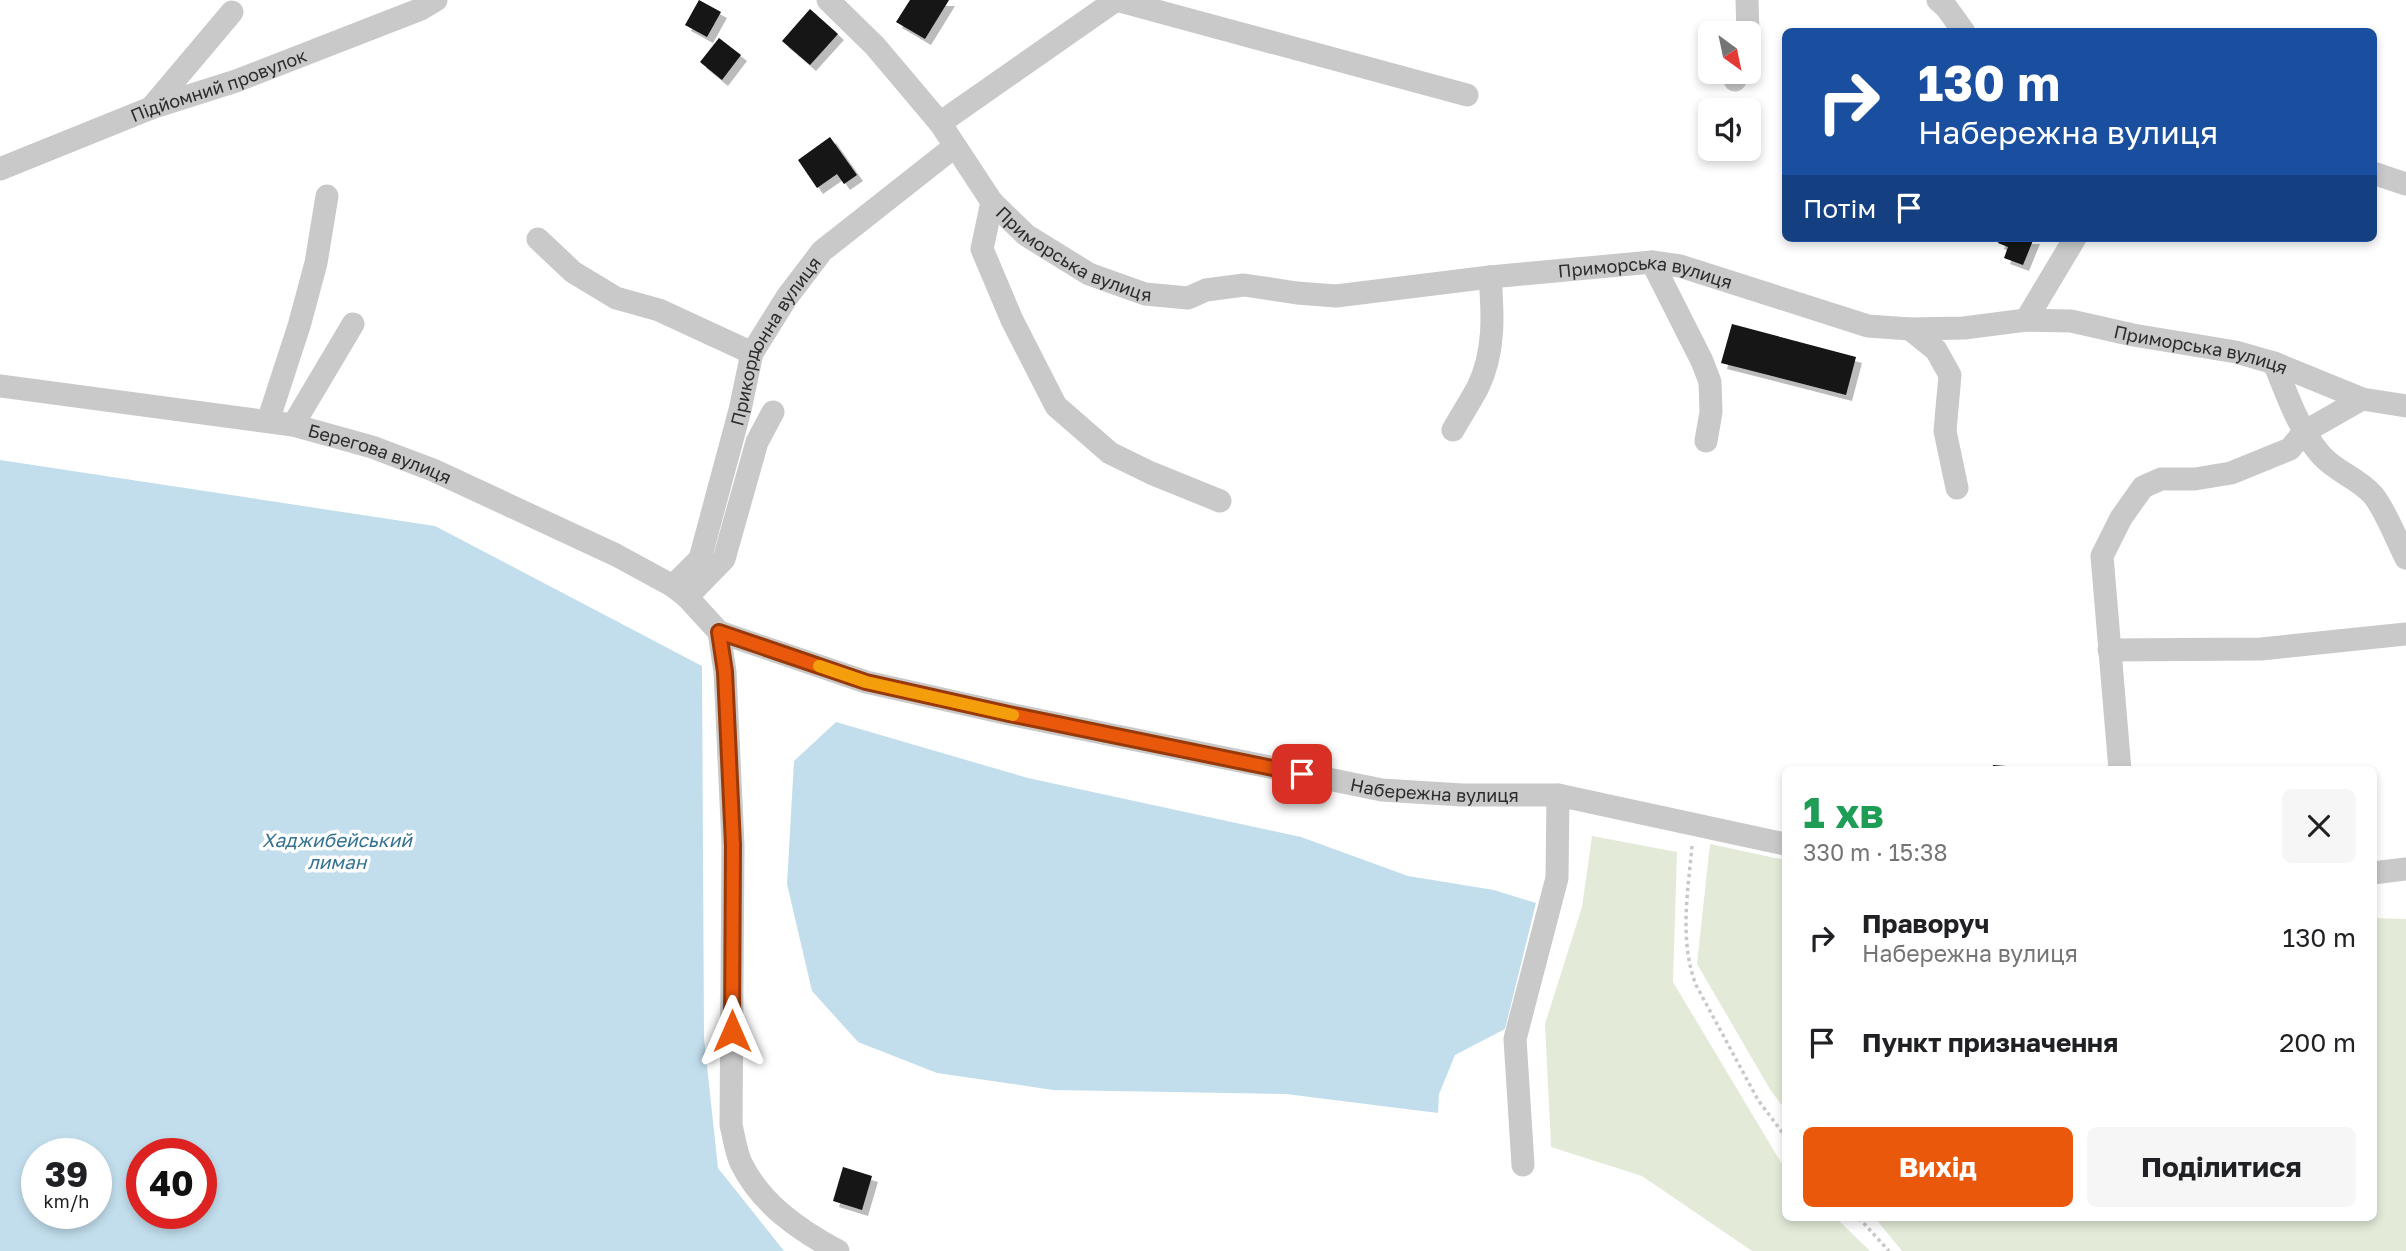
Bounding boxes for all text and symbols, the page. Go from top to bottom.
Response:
north arrow [1698,21,1760,84]
map controls [1698,21,1761,161]
street label: Підйомний провулок [127,44,310,126]
text: 130 m [1918,53,2060,112]
icon: right [1803,56,1894,147]
button: sound [1698,98,1761,161]
text: Набережна вулиця [1918,113,2218,151]
icon: arrive [1890,189,1928,227]
text: Потім [1803,193,1876,224]
street label: Приморська вулиця [992,201,1153,306]
street label: Приморська вулиця [1557,250,1735,293]
street label: Прикордонна вулиця [725,252,825,428]
street label: Приморська вулиця [2112,320,2291,378]
street label: Берегова вулиця [306,419,455,488]
pin [1272,744,1332,804]
icon: arrive [1283,755,1321,793]
street label: Набережна вулиця [1349,773,1519,806]
text: 1 хв [1803,787,1884,837]
button: close [2282,789,2356,863]
water label: Хаджибейський лиман [262,828,413,873]
text: 330 m · 15:38 [1803,838,1948,866]
text: Праворуч [1862,908,1990,939]
icon: right [1803,919,1841,957]
text: 130 m [2283,922,2356,953]
text: Набережна вулиця [1862,939,2078,967]
position arrow [695,994,769,1068]
icon: arrive [1803,1024,1841,1062]
text: Пункт призначення [1862,1027,2118,1058]
text: 200 m [2279,1027,2356,1058]
button: Вихід [1803,1127,2073,1207]
button: Поділитися [2087,1127,2356,1207]
speed limit sign: 40 [126,1138,217,1229]
text: 39 [45,1153,88,1195]
text: km/h [44,1190,89,1212]

